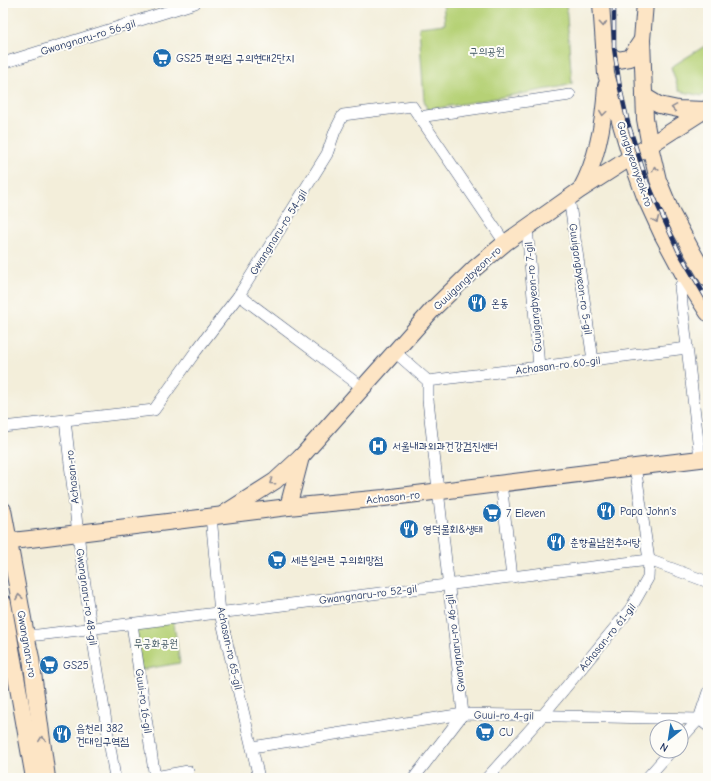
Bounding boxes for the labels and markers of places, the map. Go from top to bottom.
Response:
supermarket icon: GS25 편의점 구의현대2단지 [151,47,173,69]
place label: GS25 편의점 구의현대2단지 [176,52,294,65]
restaurant icon: 온동 [466,292,488,314]
place label: 온동 [491,297,509,310]
hospital icon: 서울내과외과건강검진센터 [367,435,389,457]
place label: 서울내과외과건강검진센터 [392,440,498,453]
restaurant icon: Papa John's [595,500,617,522]
supermarket icon: 7 Eleven [481,502,503,524]
place label: Papa John's [620,505,677,518]
place label: 7 Eleven [506,507,545,520]
restaurant icon: 영덕물회&생태 [398,518,420,540]
place label: 영덕물회&생태 [423,523,483,536]
restaurant icon: 춘향골남원추어탕 [545,531,567,553]
place label: 춘향골남원추어탕 [570,536,641,549]
supermarket icon: 세븐일레븐 구의희망점 [266,549,288,571]
place label: 세븐일레븐 구의희망점 [291,554,383,567]
supermarket icon: GS25 [38,654,60,676]
place label: GS25 [63,659,89,672]
supermarket icon: CU [474,721,496,743]
place label: 읍천리 382 건대입구역점 [76,722,129,748]
restaurant icon: 읍천리 382 건대입구역점 [51,723,73,745]
place label: CU [499,726,513,739]

